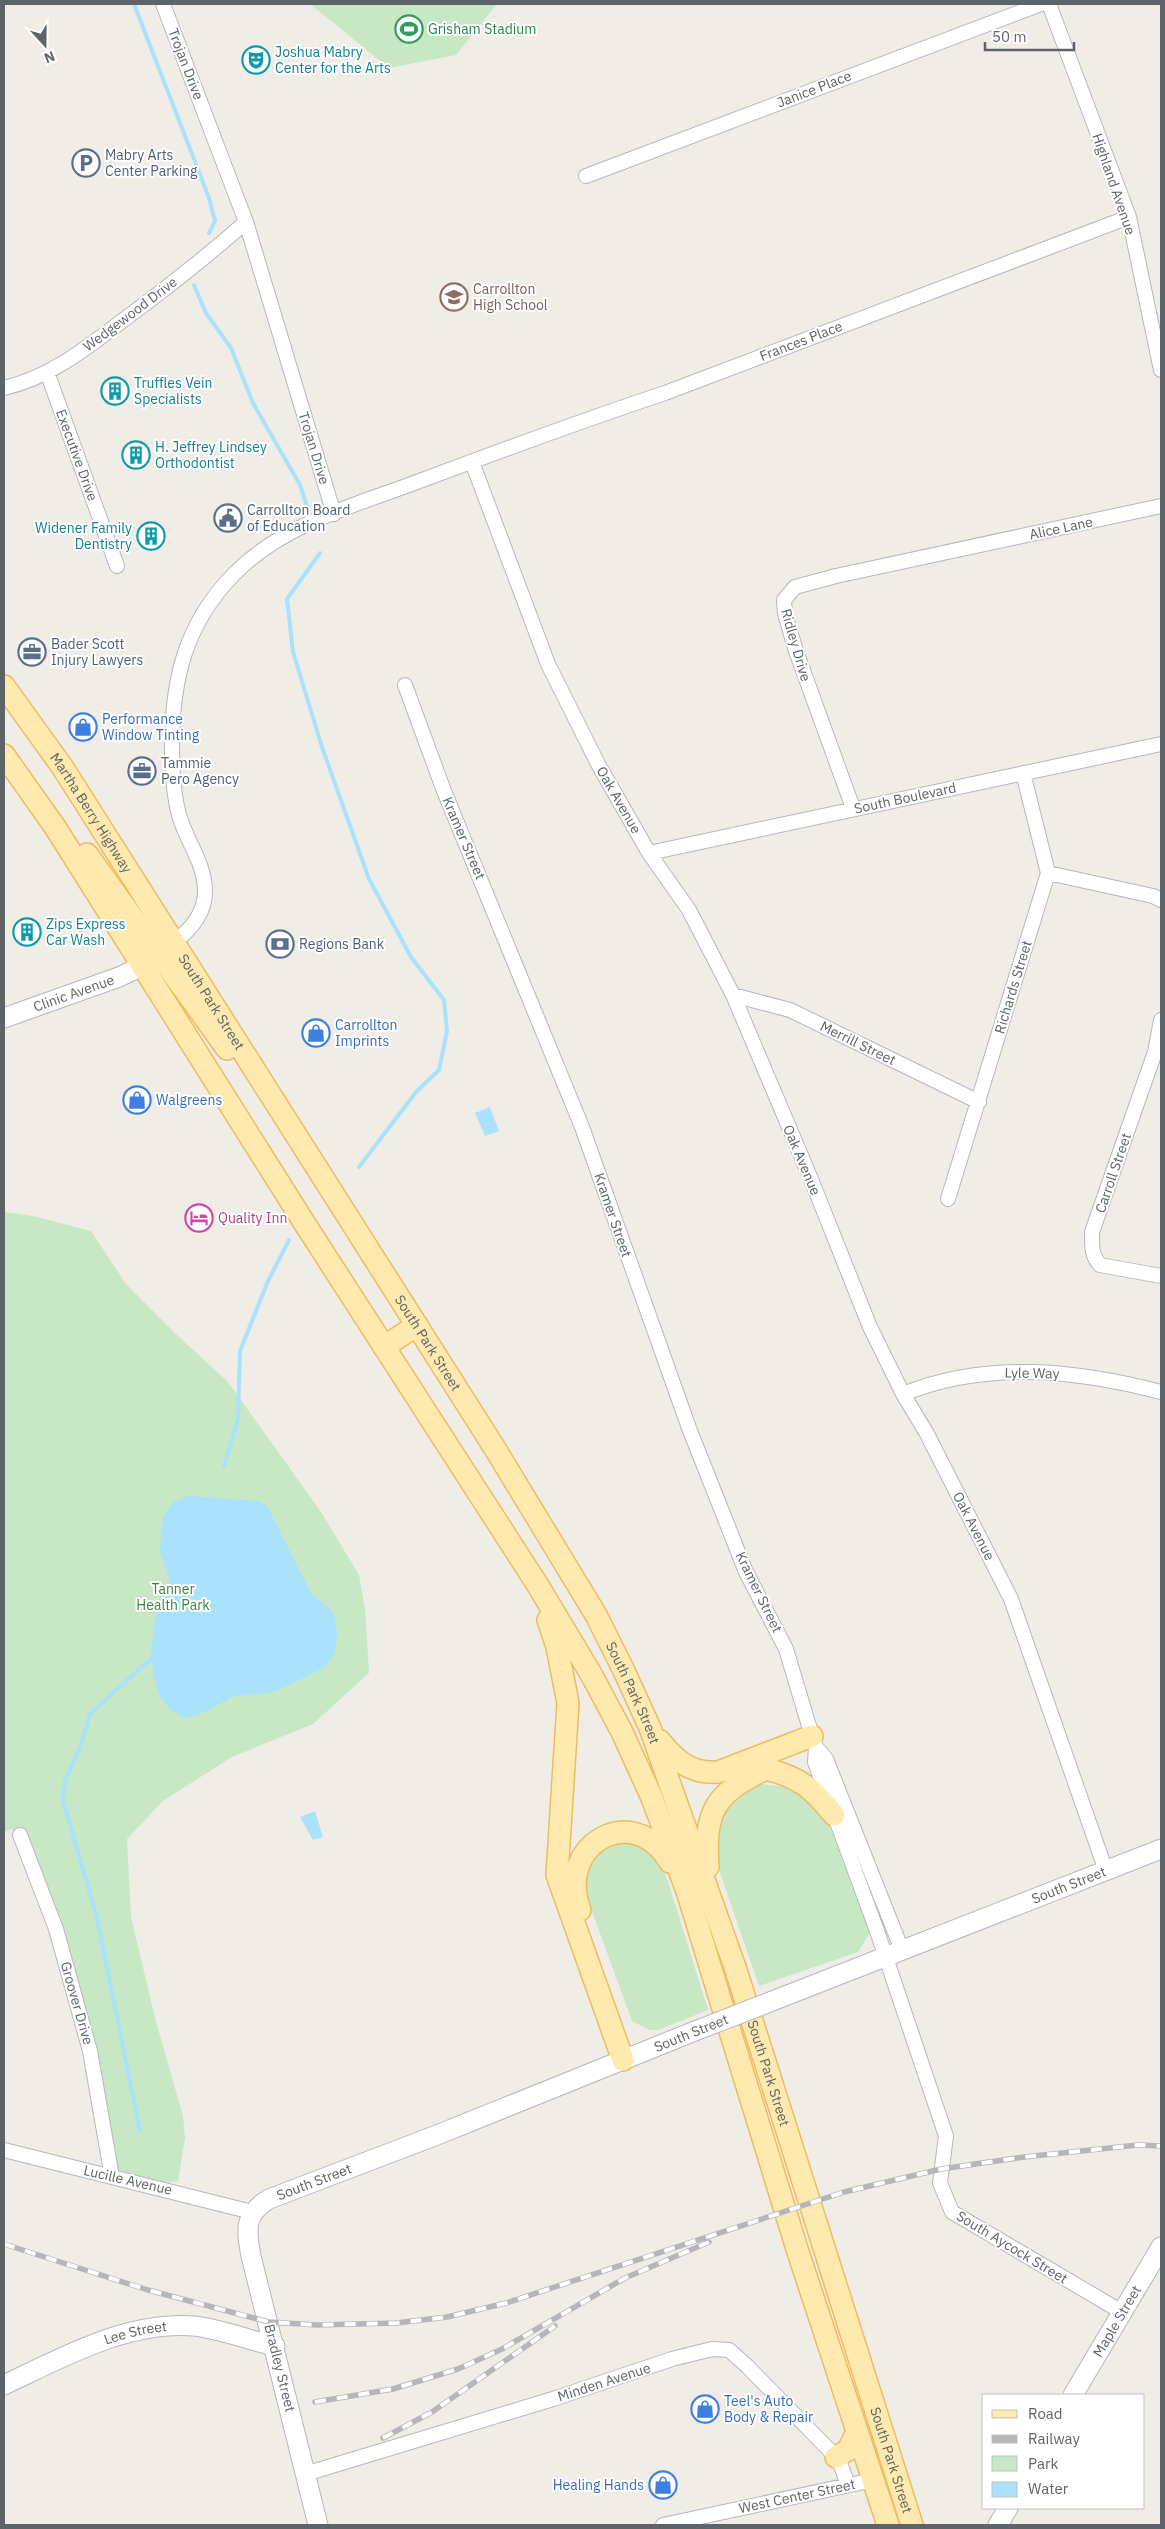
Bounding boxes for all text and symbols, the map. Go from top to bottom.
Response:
sports icon: Grisham Stadium [394,14,424,44]
north arrow [20,20,70,70]
place label: Grisham Stadium [428,20,536,38]
scale bar [985,20,1074,52]
street label: Trojan Drive [164,26,208,103]
text: 50 m [992,27,1027,46]
place label: Joshua Mabry Center for the Arts [275,43,391,77]
theatre icon: Joshua Mabry Center for the Arts [241,45,271,75]
text: N [42,47,58,67]
street label: Janice Place [774,66,854,111]
street label: Highland Avenue [1088,131,1140,237]
place label: Mabry Arts Center Parking [105,146,198,180]
parking icon: Mabry Arts Center Parking [71,148,101,178]
street label: Wedgewood Drive [79,273,181,355]
place label: Carrollton High School [473,280,548,314]
school or university icon: Carrollton High School [439,282,469,312]
street label: Frances Place [757,317,845,365]
place label: Truffles Vein Specialists [134,374,212,408]
building icon: Truffles Vein Specialists [100,376,130,406]
street label: Executive Drive [52,407,102,504]
street label: Trojan Drive [294,409,334,487]
place label: H. Jeffrey Lindsey Orthodontist [155,438,267,472]
building icon: H. Jeffrey Lindsey Orthodontist [121,440,151,470]
place label: Carrollton Board of Education [247,501,350,535]
public building icon: Carrollton Board of Education [213,503,243,533]
street label: Alice Lane [1028,512,1095,543]
place label: Widener Family Dentistry [35,519,132,553]
building icon: Widener Family Dentistry [136,521,166,551]
street label: Ridley Drive [777,607,815,684]
place label: Bader Scott Injury Lawyers [51,635,143,669]
office icon: Bader Scott Injury Lawyers [17,637,47,667]
place label: Performance Window Tinting [102,710,200,744]
shop icon: Performance Window Tinting [68,712,98,742]
street label: Martha Berry Highway [46,749,136,876]
place label: Tammie Pero Agency [161,754,239,788]
office icon: Tammie Pero Agency [127,756,157,786]
street label: Oak Avenue [592,763,646,837]
street label: South Boulevard [852,778,958,818]
street label: Kramer Street [439,794,490,882]
place label: Zips Express Car Wash [46,915,126,949]
building icon: Zips Express Car Wash [12,917,42,947]
bank icon: Regions Bank [265,929,295,959]
place label: Regions Bank [299,935,385,953]
street label: Richards Street [990,938,1036,1036]
street label: South Park Street [174,950,249,1053]
street label: Clinic Avenue [31,970,117,1016]
place label: Carrollton Imprints [335,1016,397,1050]
street label: Merrill Street [817,1017,899,1069]
shop icon: Carrollton Imprints [301,1018,331,1048]
shop icon: Walgreens [122,1085,152,1115]
place label: Walgreens [156,1091,222,1109]
street label: Oak Avenue [779,1122,825,1198]
street label: Carroll Street [1091,1131,1135,1215]
street label: Kramer Street [590,1170,636,1260]
hotel icon: Quality Inn [184,1203,214,1233]
place label: Quality Inn [218,1209,287,1227]
street label: South Park Street [391,1292,465,1394]
street label: Lyle Way [1004,1364,1060,1382]
street label: Oak Avenue [949,1489,999,1564]
street label: Kramer Street [732,1548,786,1636]
park label: Tanner Health Park [136,1580,210,1614]
street label: South Park Street [602,1639,664,1746]
street label: South Street [1029,1862,1109,1908]
street label: Groover Drive [57,1959,98,2047]
street label: South Street [651,2010,731,2056]
street label: South Park Street [743,2018,794,2128]
street label: South Street [274,2159,354,2204]
street label: Lucille Avenue [82,2161,174,2199]
street label: South Aycock Street [953,2207,1071,2287]
street label: Maple Street [1089,2282,1145,2360]
street label: Lee Street [102,2317,168,2349]
street label: Bradley Street [260,2322,300,2414]
street label: Minden Avenue [555,2358,653,2405]
place label: Teel's Auto Body & Repair [724,2392,813,2426]
shop icon: Teel's Auto Body & Repair [690,2394,720,2424]
legend [982,2394,1145,2509]
text: Road [1028,2404,1063,2423]
street label: South Park Street [866,2405,917,2515]
text: Railway [1028,2429,1081,2448]
text: Park [1028,2454,1058,2473]
shop icon: Healing Hands [648,2470,678,2500]
street label: West Center Street [737,2475,857,2517]
place label: Healing Hands [553,2476,644,2494]
text: Water [1028,2479,1069,2498]

